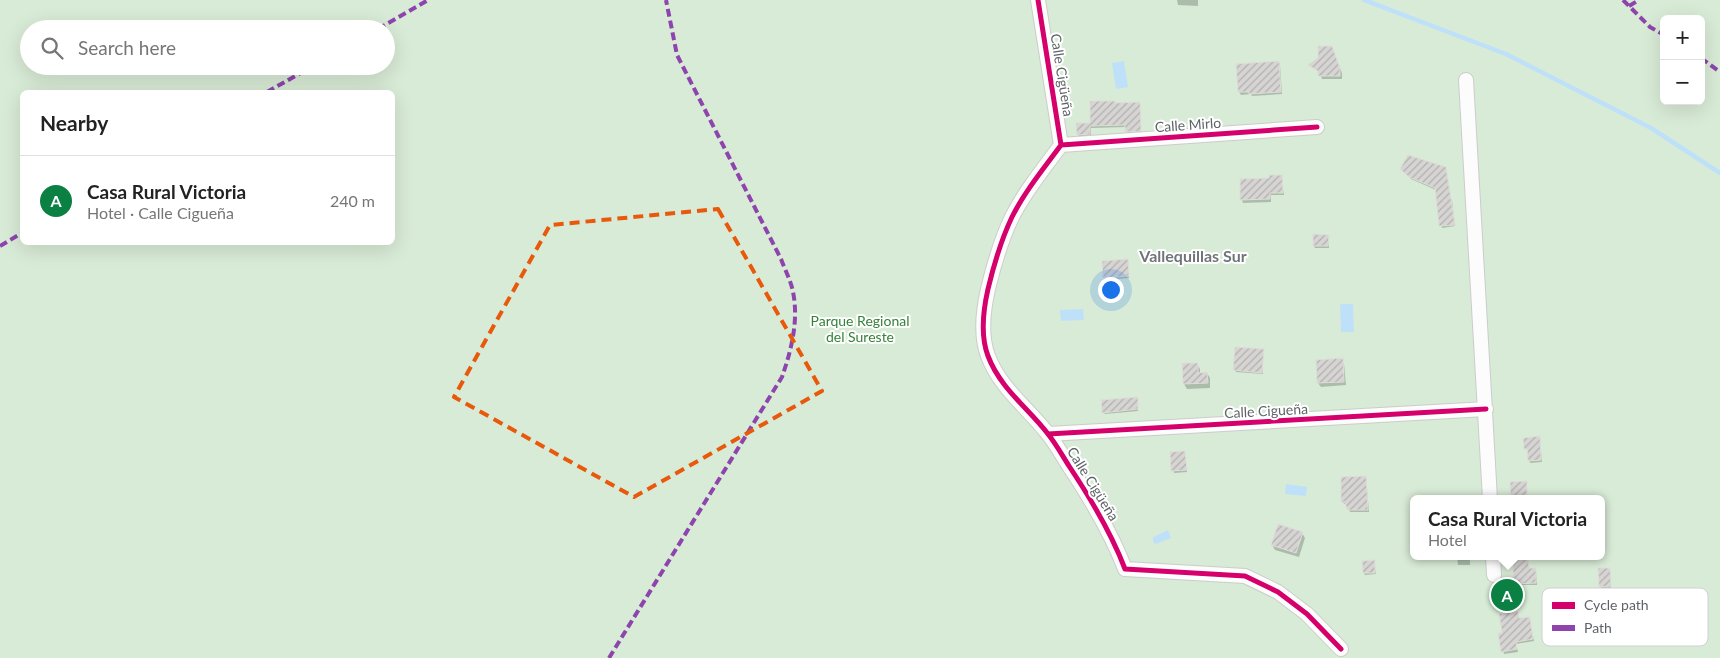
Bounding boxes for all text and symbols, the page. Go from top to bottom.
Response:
map controls [1660,15,1705,105]
button: + [1660,15,1705,60]
search box [20,20,395,75]
street label: Calle Cigüeña [1048,32,1077,118]
icon: search [38,34,66,62]
text: Search here [78,36,176,59]
button: − [1660,60,1705,105]
text: Nearby [40,110,108,135]
street label: Calle Mirlo [1154,114,1222,135]
text: Casa Rural Victoria [87,180,246,203]
text: A [50,191,62,210]
text: 240 m [330,191,375,210]
text: Hotel · Calle Cigueña [87,203,234,222]
district label: Vallequillas Sur [1138,246,1247,265]
your location [1098,277,1124,303]
park label: Parque Regional del Sureste [811,312,909,345]
street label: Calle Cigueña [1224,400,1308,421]
street label: Calle Cigüeña [1064,444,1123,524]
popup [1410,495,1605,560]
text: Casa Rural Victoria [1428,507,1587,530]
text: Hotel [1428,530,1467,549]
pin: A [1491,576,1523,614]
legend [1542,588,1708,646]
text: Cycle path [1584,596,1649,613]
text: Path [1584,619,1612,636]

